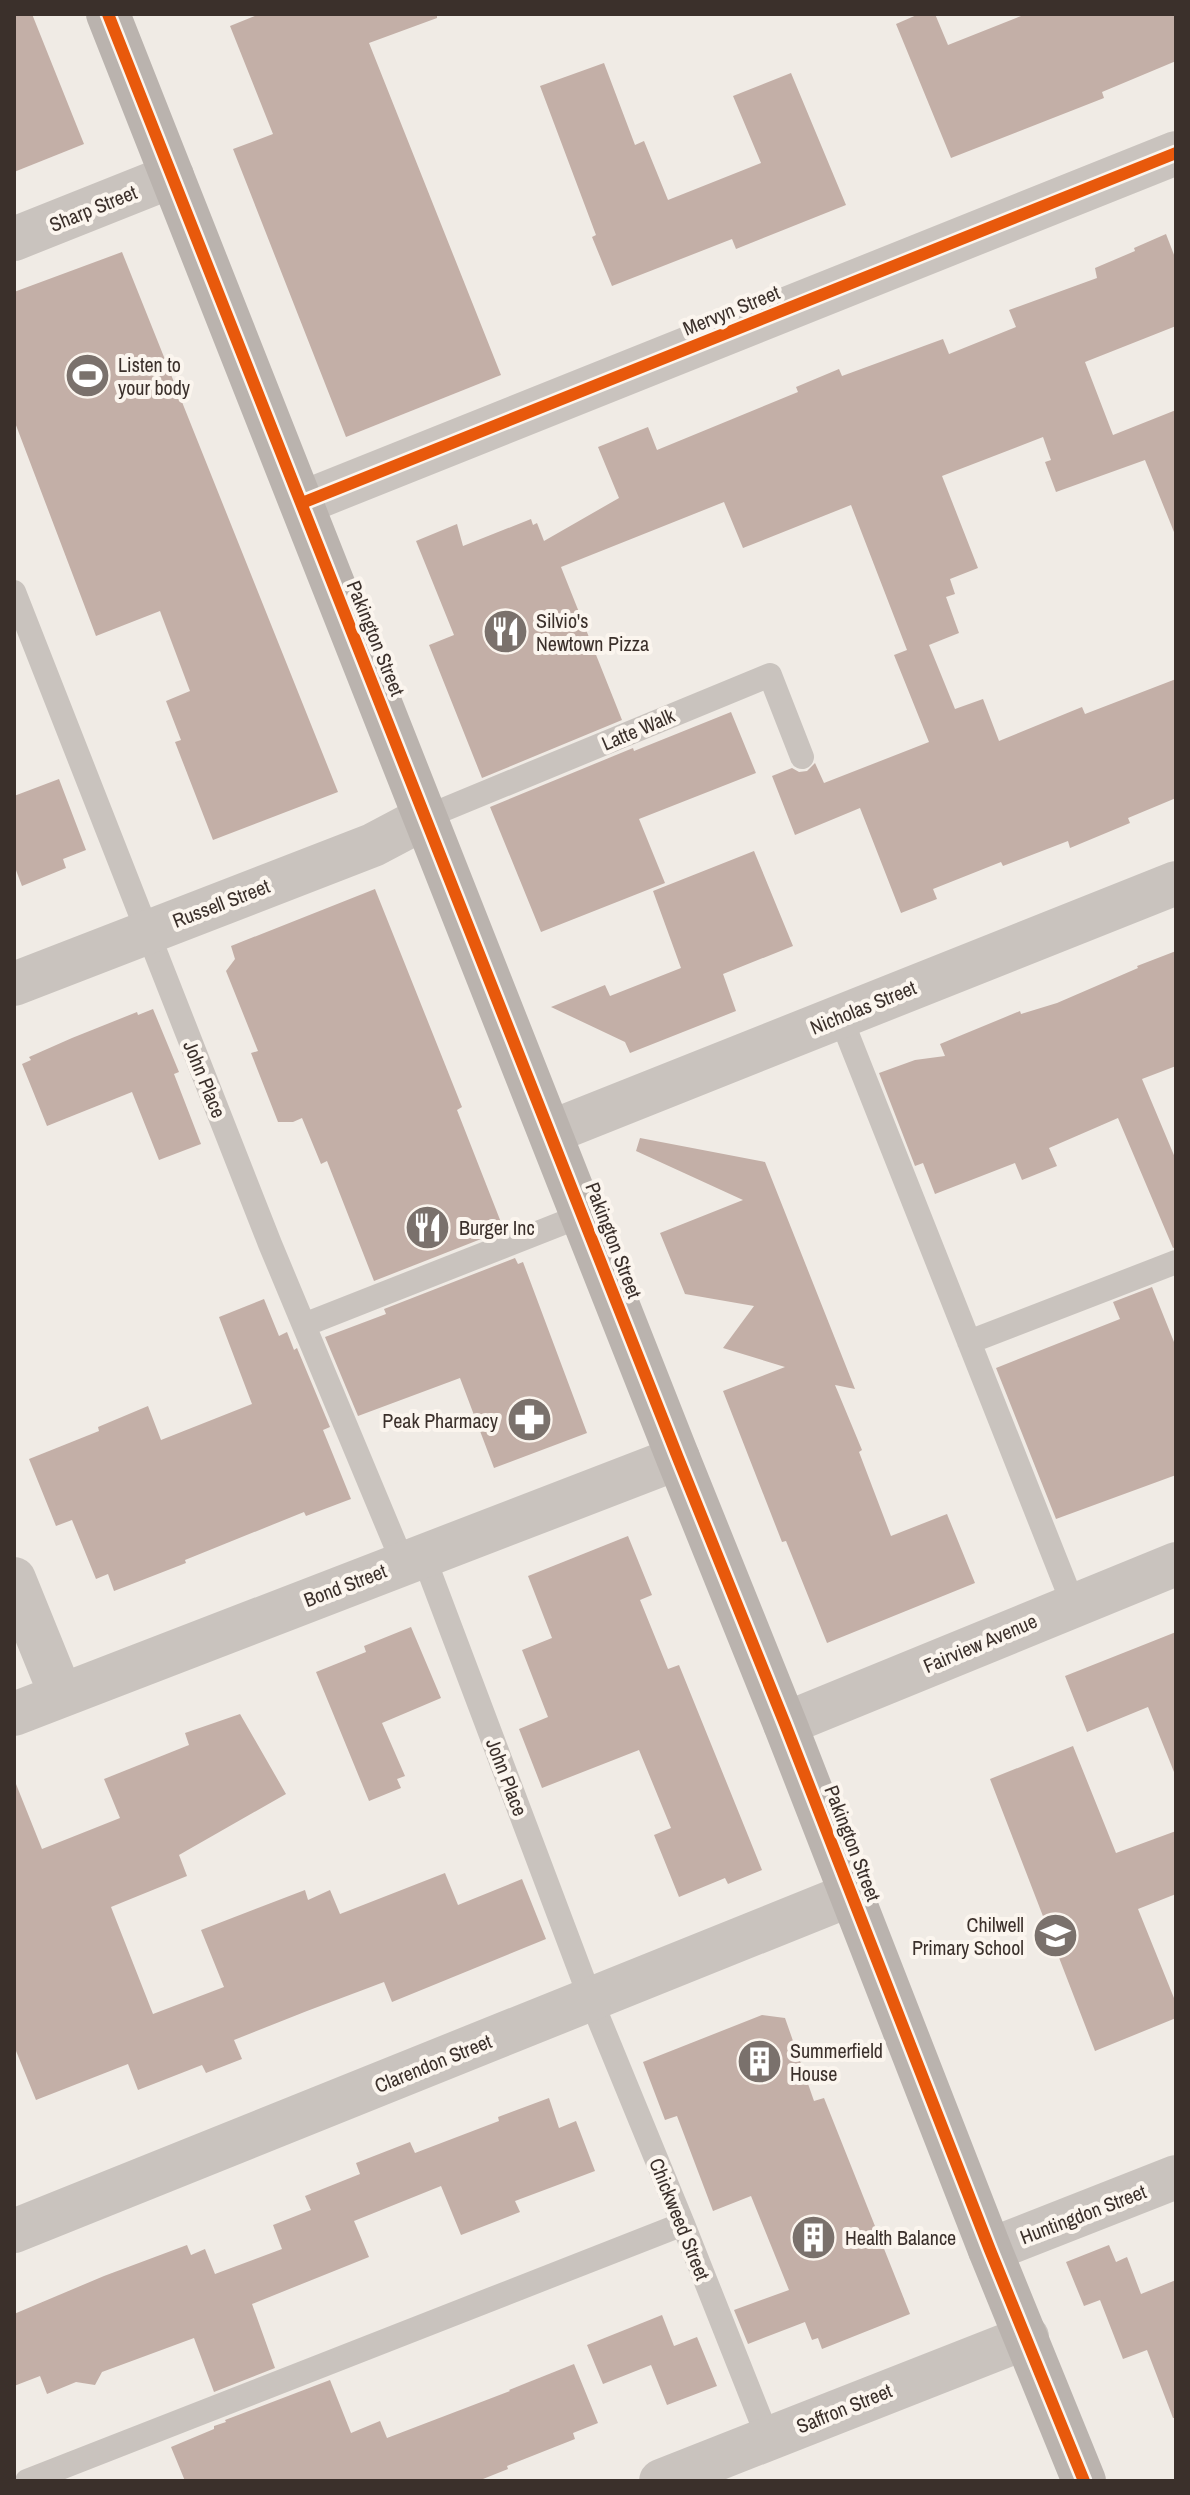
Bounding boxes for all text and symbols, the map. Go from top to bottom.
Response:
street label: Sharp Street [45,178,141,238]
street label: Mervyn Street [679,278,784,342]
sports icon: Listen to your body [63,351,111,399]
place label: Listen to your body [118,351,191,401]
street label: Pakington Street [341,576,412,700]
place label: Silvio's Newtown Pizza [536,607,649,657]
restaurant icon: Silvio's Newtown Pizza [481,608,529,656]
street label: Latte Walk [597,701,679,756]
street label: Russell Street [169,872,274,934]
street label: Nicholas Street [806,973,920,1041]
street label: John Place [177,1036,233,1122]
street label: Pakington Street [580,1178,649,1302]
restaurant icon: Burger Inc [404,1203,452,1251]
place label: Burger Inc [459,1214,535,1241]
pharmacy icon: Peak Pharmacy [505,1396,553,1444]
place label: Peak Pharmacy [382,1407,499,1434]
street label: Bond Street [300,1557,391,1613]
street label: Fairview Avenue [919,1607,1041,1679]
street label: John Place [480,1734,534,1820]
street label: Pakington Street [819,1781,888,1905]
place label: Chilwell Primary School [912,1911,1024,1961]
school or university icon: Chilwell Primary School [1031,1912,1079,1960]
street label: Clarendon Street [370,2027,496,2099]
building icon: Summerfield House [735,2037,783,2085]
place label: Summerfield House [790,2037,883,2087]
street label: Chickweed Street [643,2154,717,2284]
street label: Huntingdon Street [1016,2177,1150,2250]
building icon: Health Balance [790,2213,838,2261]
place label: Health Balance [845,2224,956,2251]
street label: Saffron Street [792,2376,896,2439]

